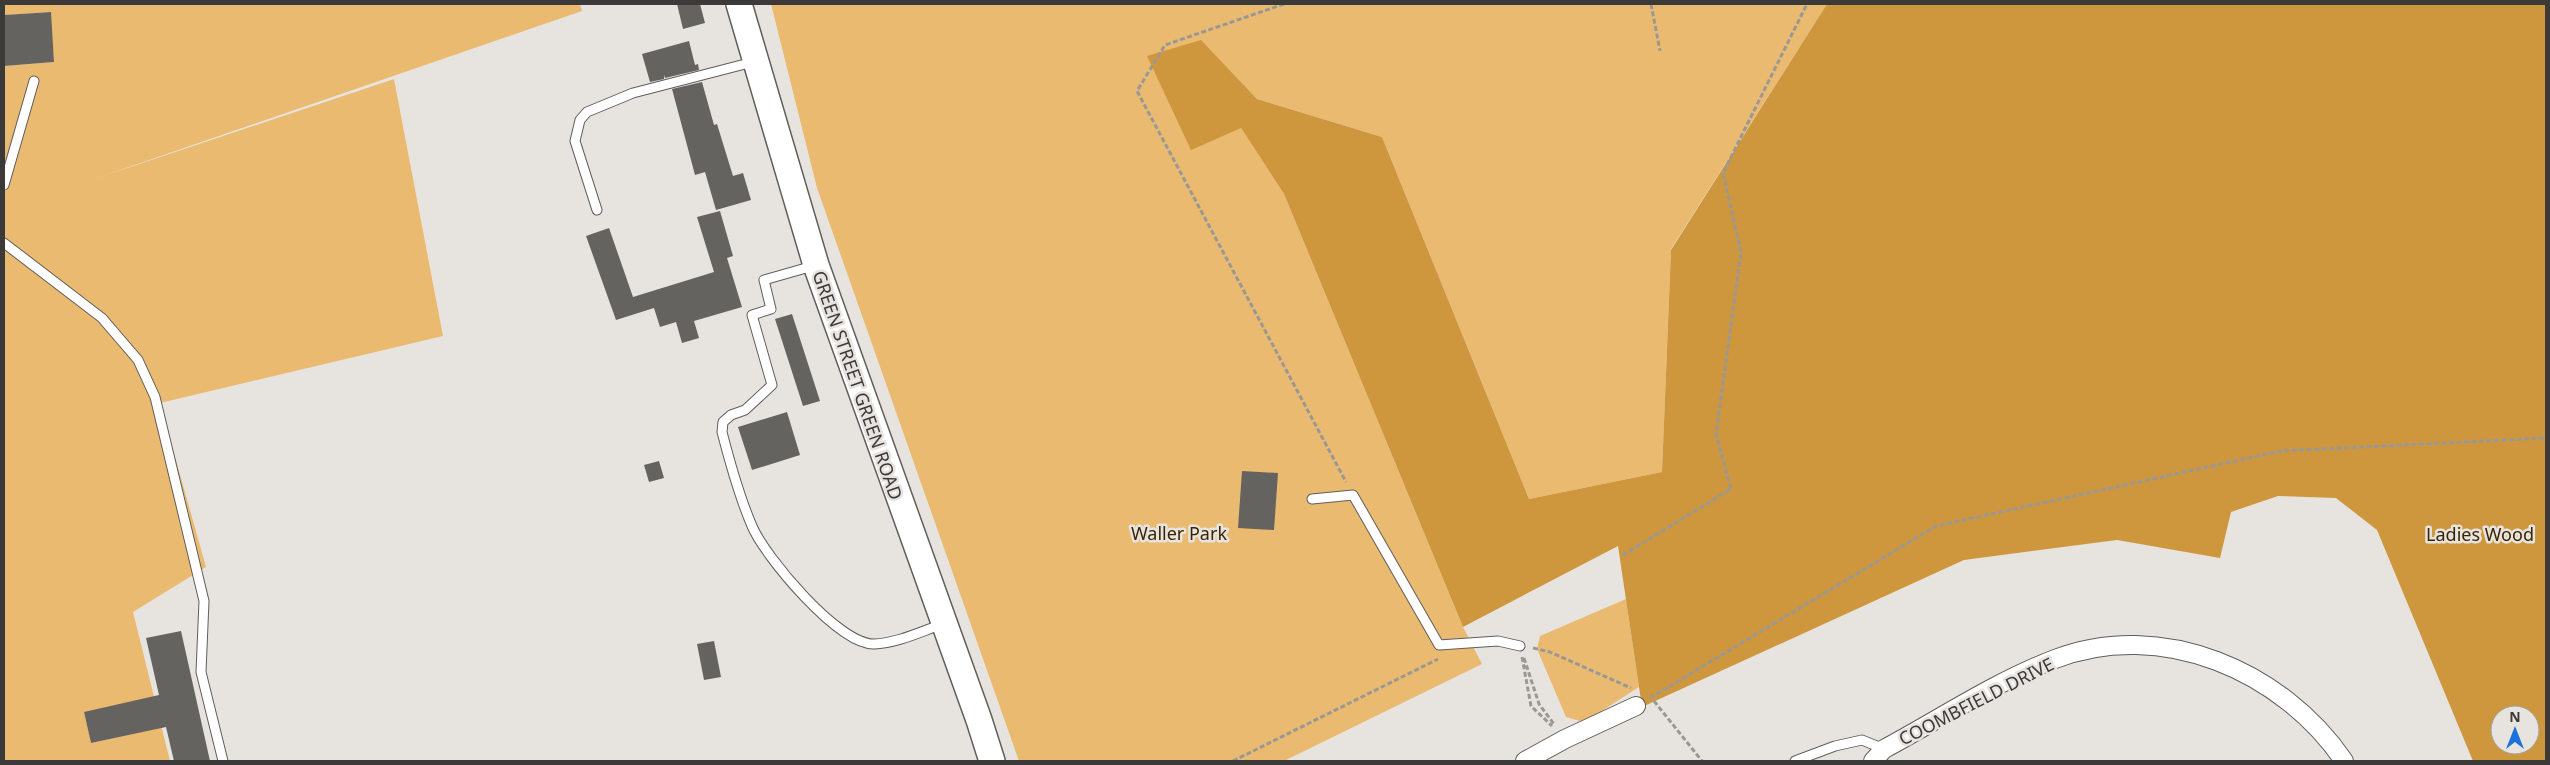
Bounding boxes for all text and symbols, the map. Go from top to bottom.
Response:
street label: GREEN STREET GREEN ROAD [807,267,909,503]
park label: Waller Park [1131,521,1227,545]
park label: Ladies Wood [2426,522,2534,546]
street label: COOMBFIELD DRIVE [1894,651,2058,751]
north arrow [2490,705,2540,755]
text: N [2509,707,2521,726]

